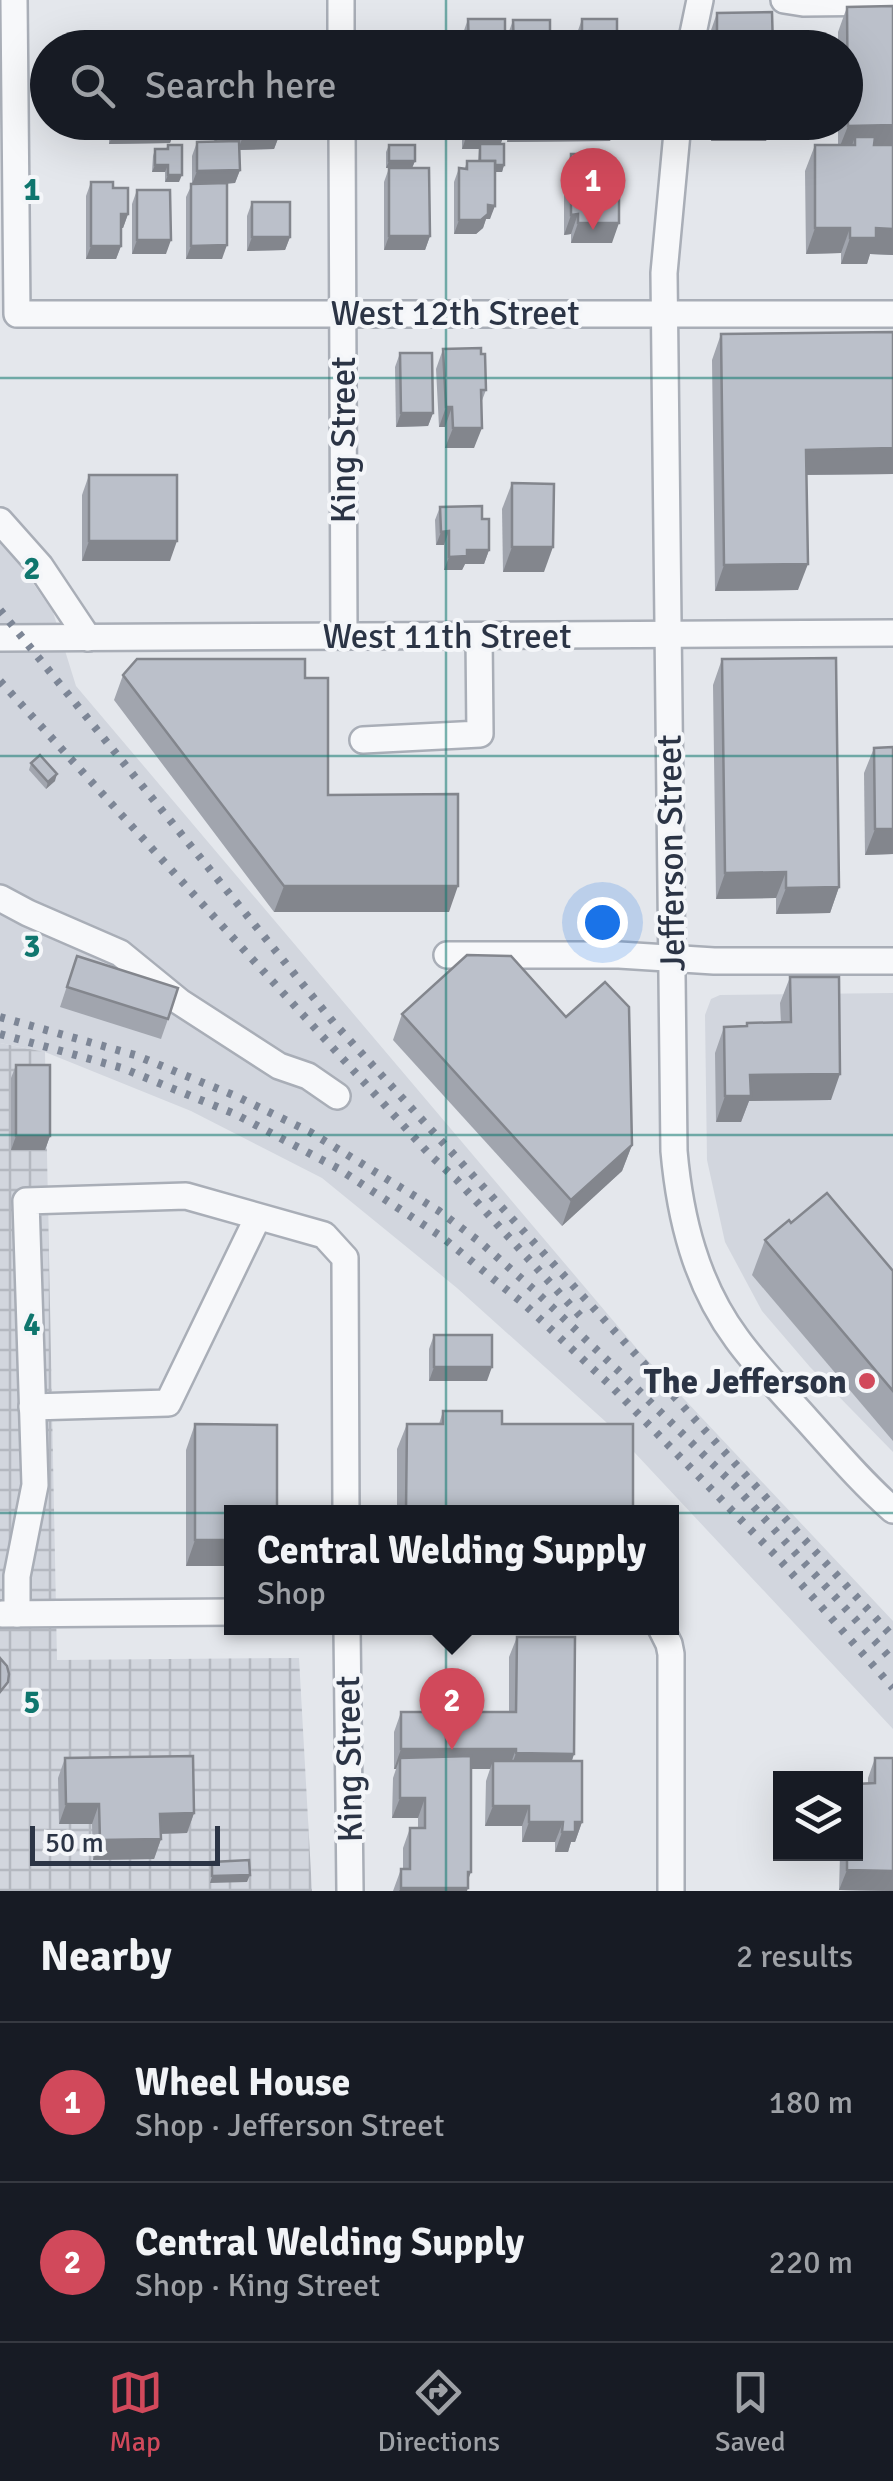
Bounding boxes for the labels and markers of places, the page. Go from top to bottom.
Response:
pin: 1 [560,148,626,230]
place label: The Jefferson [644,1360,847,1403]
marker: The Jefferson [856,1370,878,1392]
pin: 2 [420,1668,484,1750]

